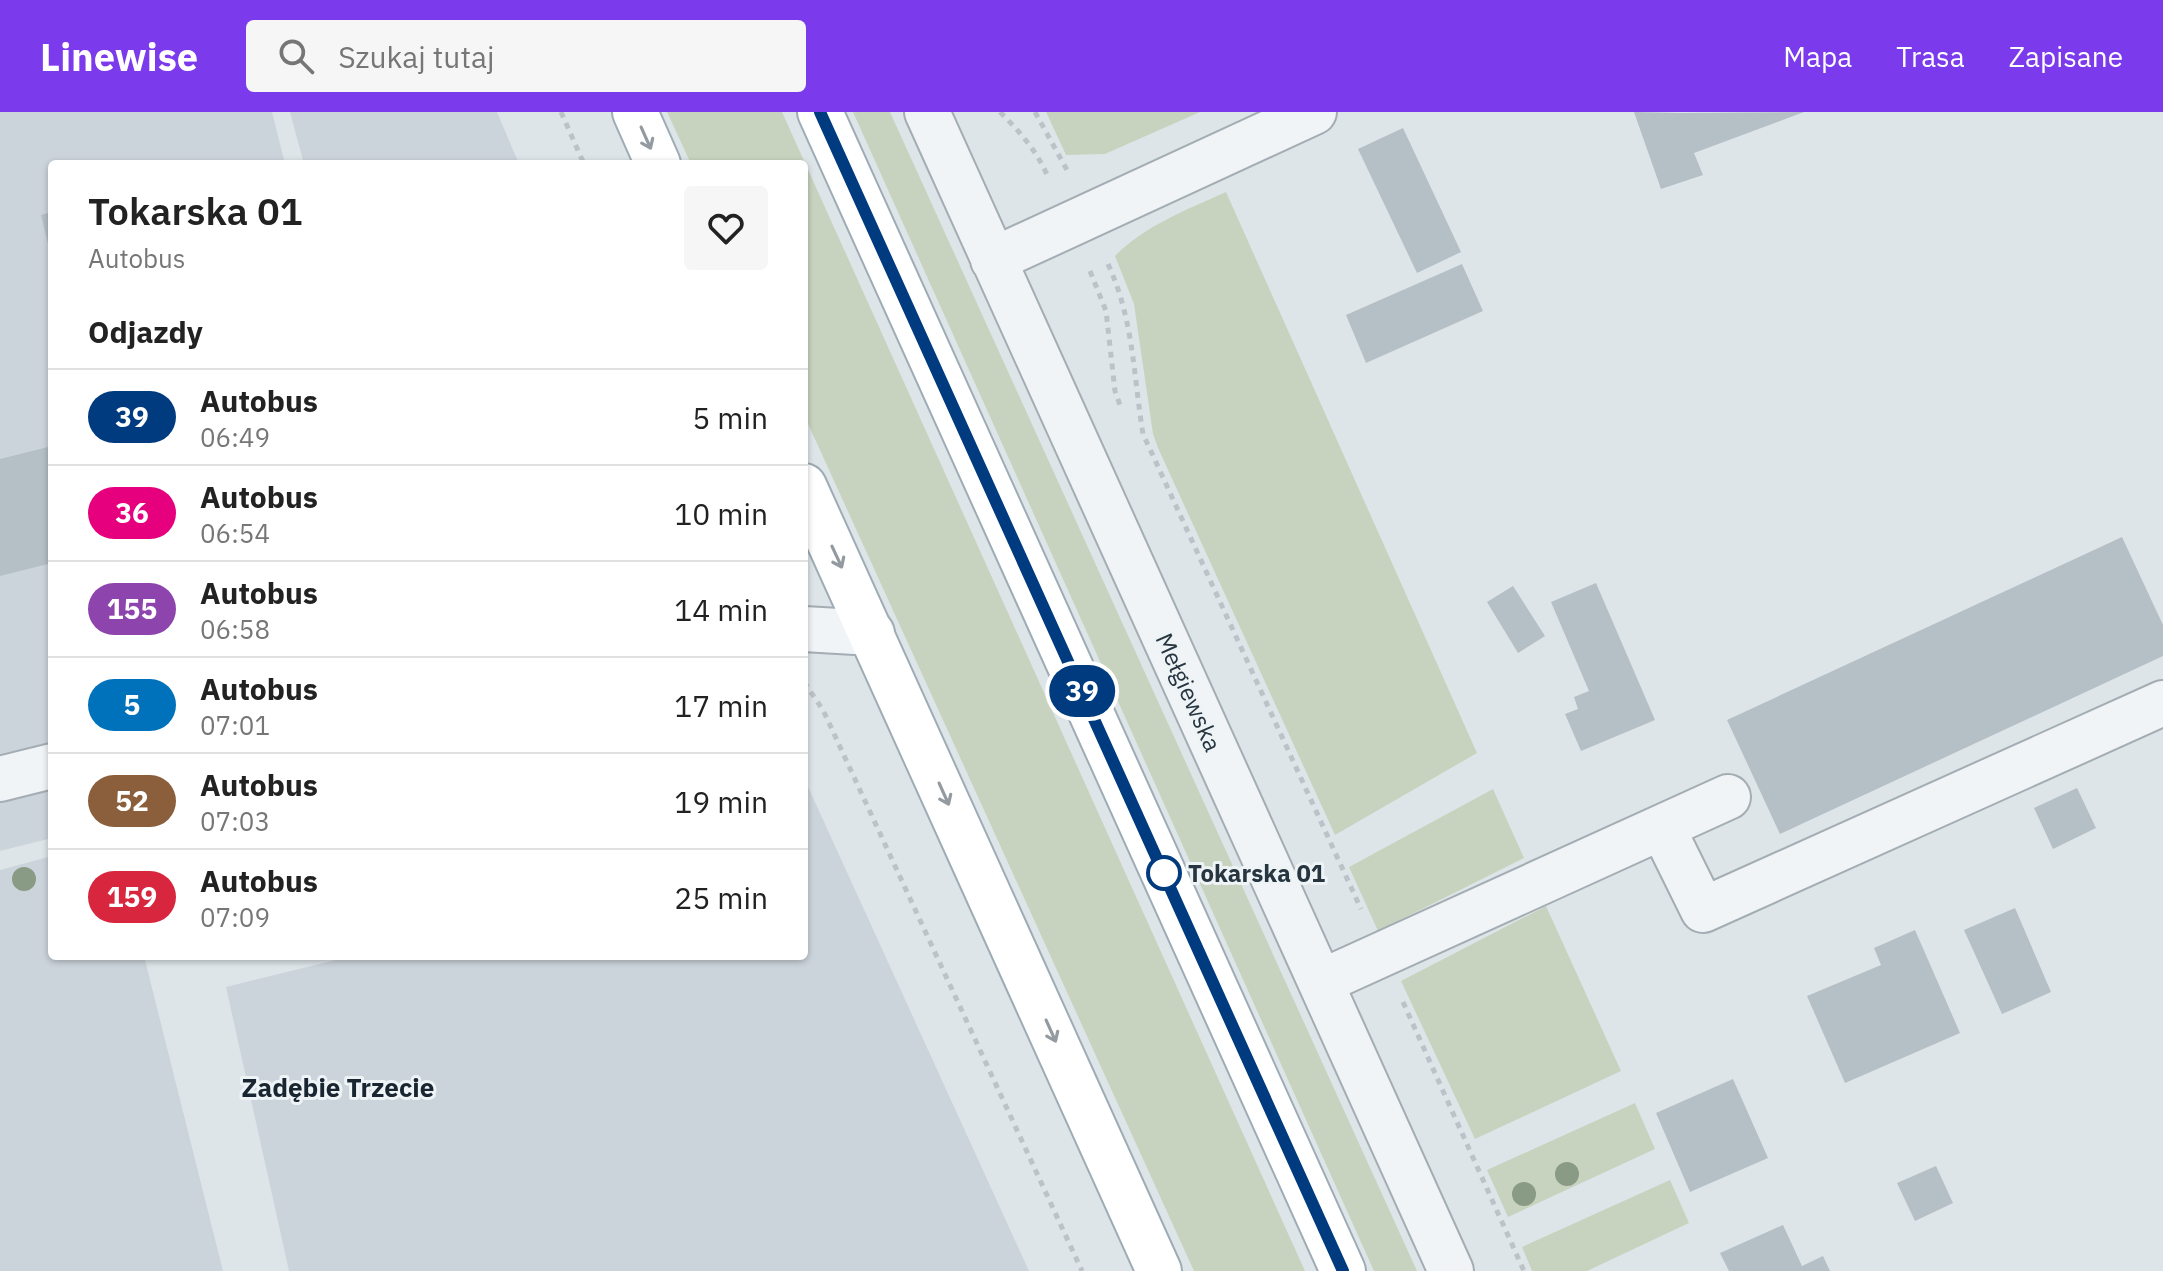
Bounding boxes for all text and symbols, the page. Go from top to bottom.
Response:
search box [246,20,806,92]
text: Linewise [40,32,198,81]
icon: search [274,34,318,78]
text: Szukaj tutaj [338,37,494,76]
text: Mapa [1783,38,1852,75]
text: Trasa [1896,38,1965,75]
text: Zapisane [2009,38,2123,75]
one-way arrow [640,125,655,150]
text: Tokarska 01 [88,186,303,235]
button: heart [684,186,768,270]
text: Autobus [88,241,186,275]
text: Odjazdy [88,312,203,351]
text: Autobus [200,381,318,420]
text: 39 [115,398,149,435]
text: 5 min [692,398,768,437]
text: 06:49 [200,420,270,454]
text: Autobus [200,477,318,516]
text: 36 [115,494,149,531]
text: 10 min [674,494,768,533]
text: 06:54 [200,516,270,550]
one-way arrow [830,545,845,569]
text: Autobus [200,573,318,612]
text: 155 [107,590,157,627]
text: 14 min [674,590,768,629]
text: 06:58 [200,612,270,646]
street label: Mełgiewska [1149,628,1229,756]
line badge: 39 [1046,665,1118,717]
text: Autobus [200,669,318,708]
text: 39 [1065,672,1099,709]
text: 5 [124,686,140,723]
text: 17 min [674,686,768,725]
text: 07:01 [200,708,270,742]
text: Autobus [200,765,318,804]
text: 52 [115,782,149,819]
text: 19 min [674,782,768,821]
one-way arrow [937,782,952,806]
text: 07:03 [200,804,270,838]
marker: Tokarska 01 [1147,856,1181,890]
place label: Tokarska 01 [1188,857,1325,889]
text: Autobus [200,861,318,900]
text: 159 [107,878,157,915]
text: 25 min [674,878,768,917]
text: 07:09 [200,900,270,934]
one-way arrow [1044,1019,1059,1043]
district label: Zadębie Trzecie [242,1070,434,1104]

